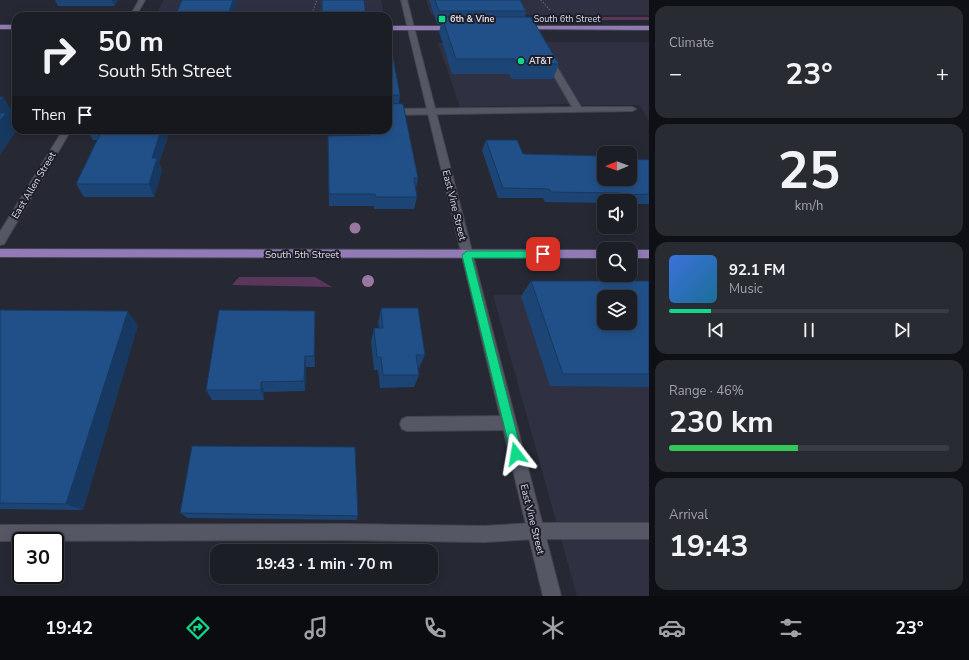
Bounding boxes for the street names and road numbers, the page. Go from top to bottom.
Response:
street label: South 6th Street [534,13,601,25]
street label: East Allen Street [8,149,60,222]
street label: East Vine Street [439,169,470,242]
street label: South 5th Street [265,248,340,262]
street label: East Vine Street [517,483,548,556]

